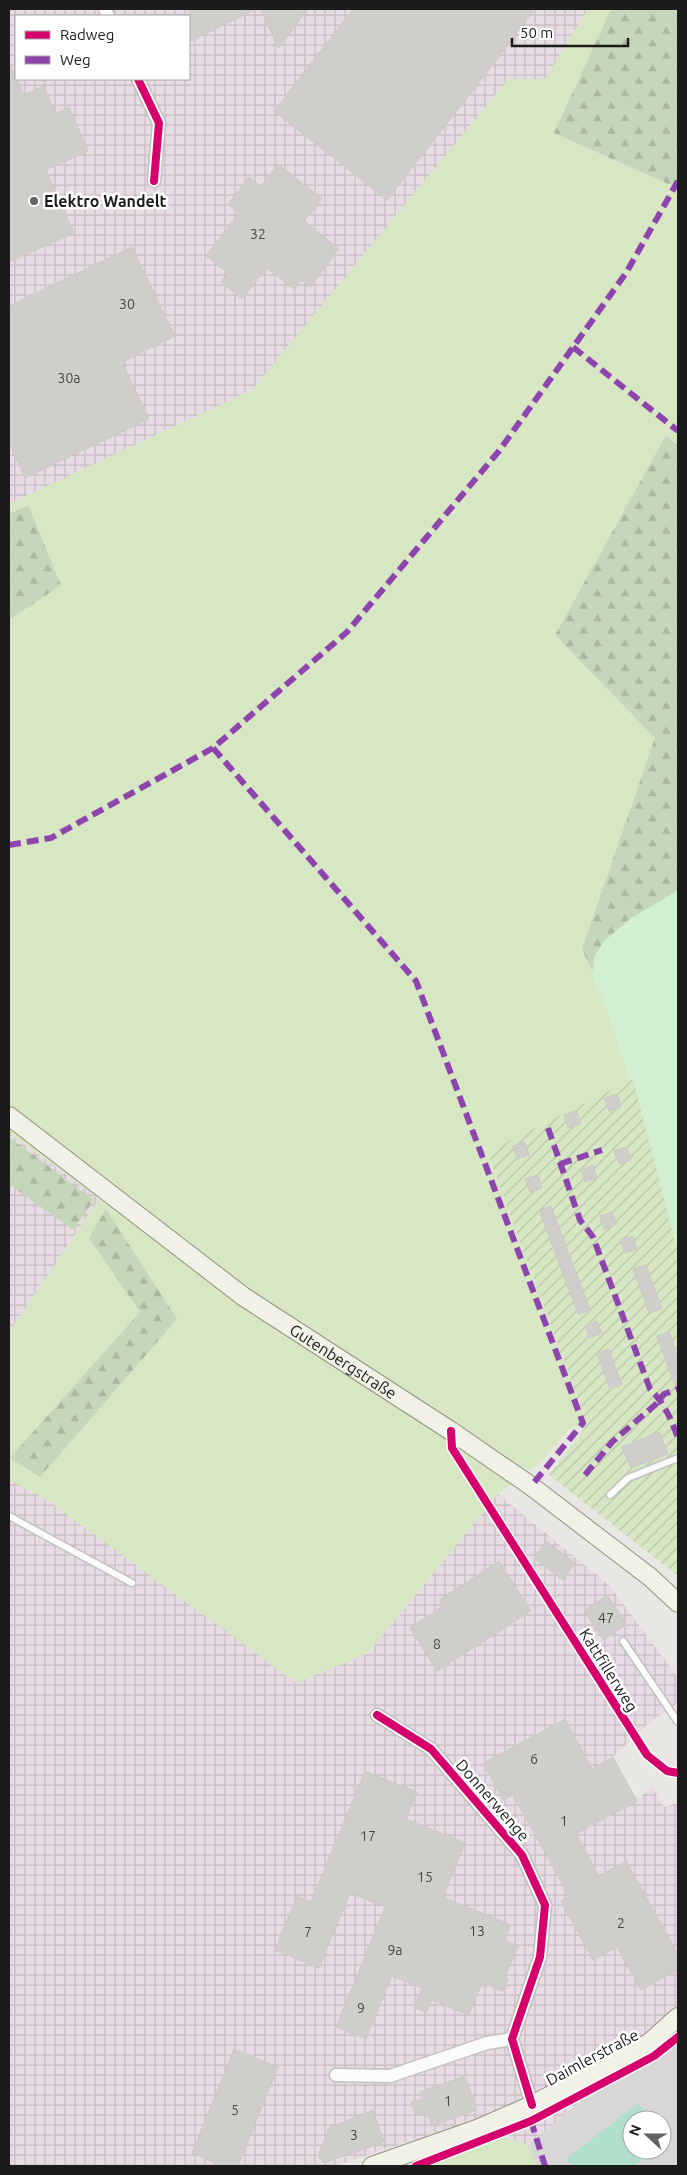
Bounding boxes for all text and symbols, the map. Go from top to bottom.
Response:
legend [15,15,190,80]
scale bar [512,15,628,47]
text: 50 m [520,24,553,41]
text: Radweg [60,26,114,43]
text: Weg [60,51,91,68]
place label: Elektro Wandelt [44,192,167,210]
marker: Elektro Wandelt [28,195,40,207]
house number: 32 [250,226,266,242]
house number: 30 [119,296,135,312]
house number: 30a [58,370,81,386]
street label: Gutenbergstraße [287,1320,400,1402]
house number: 47 [598,1610,614,1626]
street label: Kattfillerweg [576,1625,642,1715]
house number: 8 [433,1636,441,1652]
house number: 6 [530,1751,538,1767]
street label: Donnerwenge [453,1755,533,1845]
house number: 1 [560,1813,568,1829]
house number: 17 [360,1828,376,1844]
house number: 15 [417,1869,433,1885]
house number: 2 [617,1915,625,1931]
house number: 13 [469,1923,485,1939]
house number: 7 [304,1924,312,1940]
house number: 9a [387,1942,403,1958]
house number: 9 [357,2000,365,2016]
street label: Daimlerstraße [543,2025,641,2089]
house number: 1 [444,2093,452,2109]
house number: 5 [231,2102,239,2118]
north arrow [622,2110,672,2160]
text: N [626,2123,644,2138]
house number: 3 [350,2127,358,2143]

